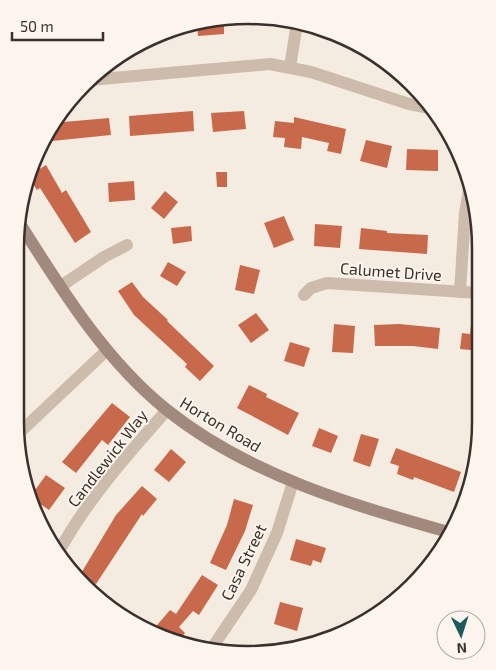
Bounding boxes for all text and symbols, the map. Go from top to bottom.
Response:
scale bar [12,10,104,42]
text: 50 m [20,17,54,35]
street label: Calumet Drive [339,258,443,284]
street label: Horton Road [177,392,265,456]
street label: Candlewick Way [63,405,151,510]
street label: Casa Street [216,521,270,603]
north arrow [436,610,486,660]
text: N [456,640,468,657]

